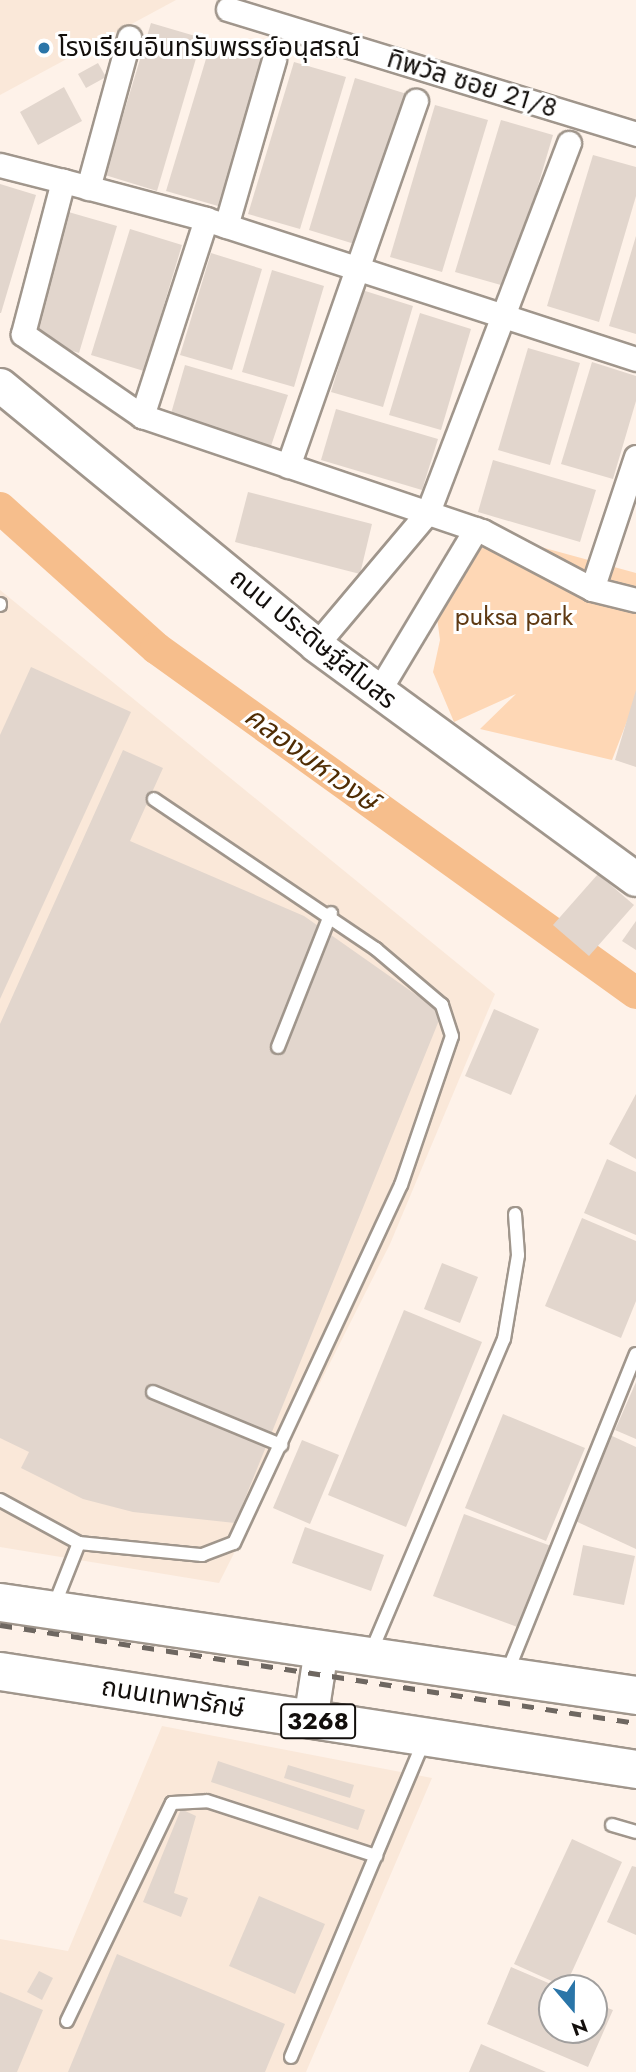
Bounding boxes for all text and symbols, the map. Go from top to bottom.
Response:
place label: โรงเรียนอินทรัมพรรย์อนุสรณ์ [58,32,360,64]
marker: โรงเรียนอินทรัมพรรย์อนุสรณ์ [36,40,52,56]
street label: ทิพวัล ซอย 21/8 [383,43,561,125]
street label: ถนน ประดิษฐ์สโมสร [223,562,403,716]
park label: puksa park [455,601,573,633]
water label: คลองมหาวงษ์ [238,700,384,818]
street label: ถนนเทพารักษ์ [99,1671,247,1725]
road number: 3268 [280,1700,356,1742]
north arrow [538,1974,608,2044]
text: N [568,2012,591,2043]

